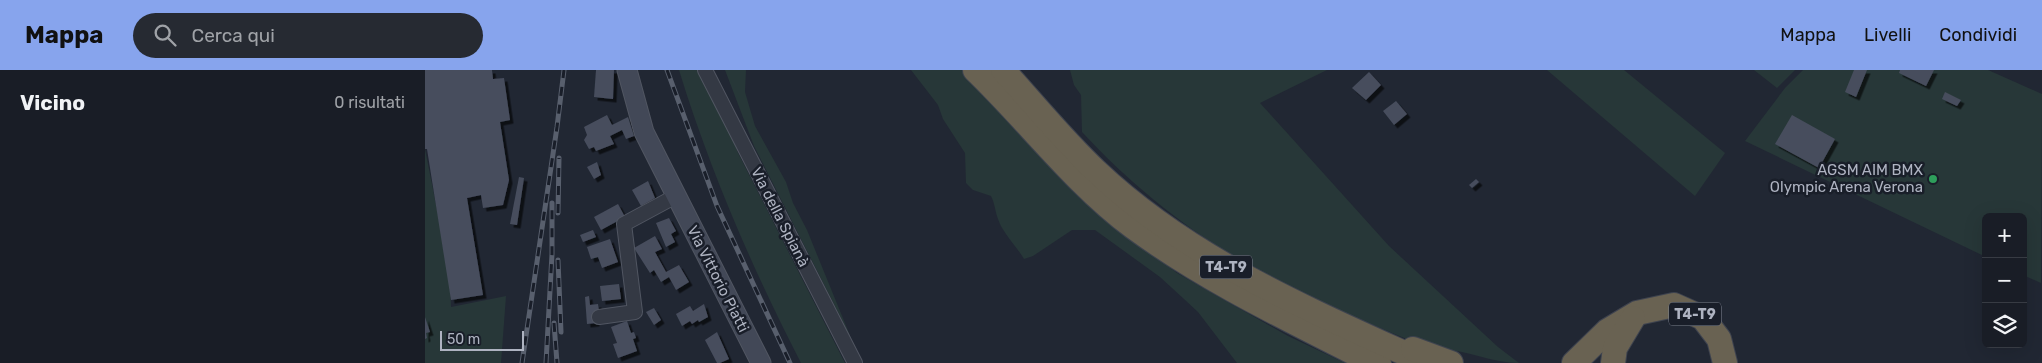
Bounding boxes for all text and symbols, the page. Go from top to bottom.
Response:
search box [133,13,483,58]
text: Mappa [25,21,103,49]
icon: search [151,21,179,49]
text: Cerca qui [191,24,275,47]
text: Mappa [1780,24,1836,46]
text: Livelli [1864,24,1911,46]
text: Condividi [1939,24,2017,46]
text: Vicino [20,90,85,115]
text: 0 risultati [334,93,405,112]
place label: AGSM AIM BMX Olympic Arena Verona [1770,161,1924,196]
street label: Via della Spianà [747,164,813,270]
marker: AGSM AIM BMX Olympic Arena Verona [1927,173,1939,185]
map controls [1982,213,2027,348]
button: + [1982,213,2027,258]
street label: Via Vittorio Piatti [683,223,753,335]
road number: T4-T9 [1200,256,1252,278]
button: − [1982,258,2027,303]
road number: T4-T9 [1669,302,1721,325]
button: layers [1982,303,2027,348]
scale bar [440,328,524,351]
text: 50 m [447,331,480,348]

